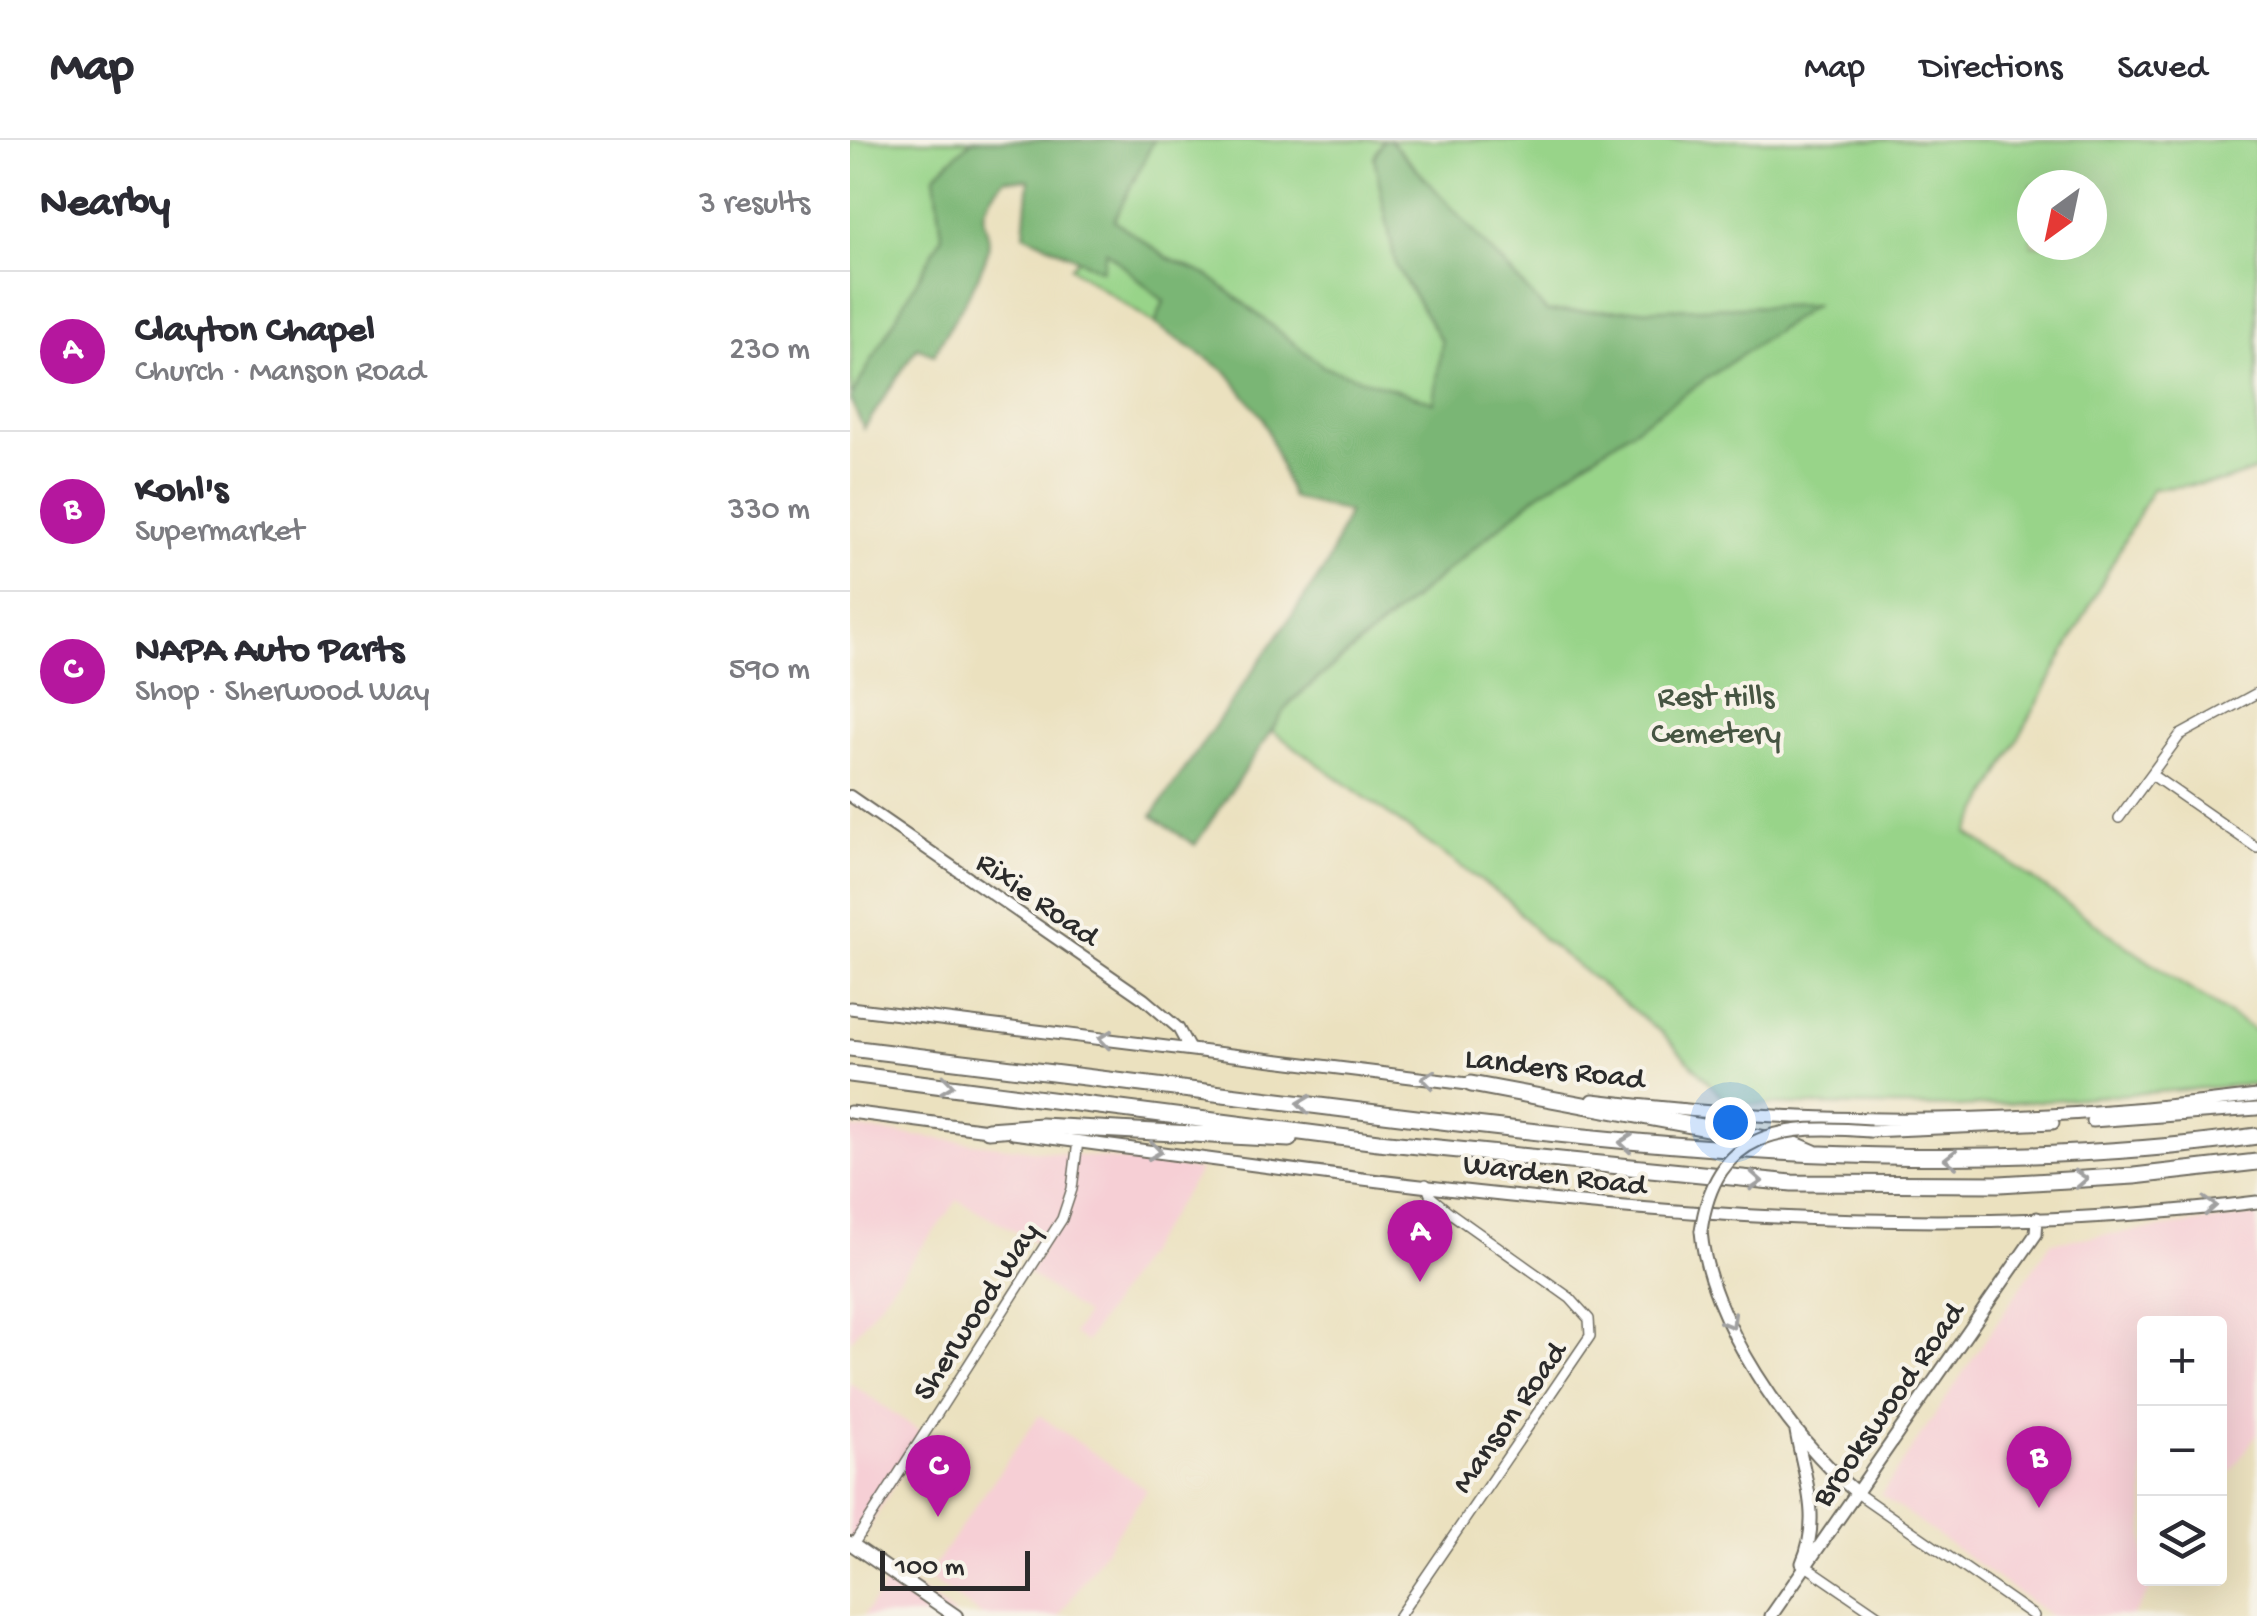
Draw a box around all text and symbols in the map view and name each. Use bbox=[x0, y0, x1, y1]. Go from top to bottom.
text: Map bbox=[50, 41, 134, 98]
text: Map bbox=[1804, 49, 1865, 90]
text: Directions bbox=[1920, 49, 2062, 90]
text: Saved bbox=[2117, 49, 2207, 90]
north arrow bbox=[2017, 170, 2107, 260]
text: Nearby bbox=[40, 181, 170, 230]
text: 3 results bbox=[699, 186, 810, 224]
text: Clayton Chapel bbox=[135, 310, 375, 354]
text: A bbox=[63, 332, 82, 370]
text: 230 m bbox=[729, 332, 810, 370]
text: Church · Manson Road bbox=[135, 354, 425, 392]
text: Kohl's bbox=[135, 470, 228, 514]
text: B bbox=[64, 492, 81, 530]
text: 330 m bbox=[728, 492, 810, 530]
text: Supermarket bbox=[135, 514, 304, 552]
text: NAPA Auto Parts bbox=[135, 630, 404, 674]
text: C bbox=[64, 652, 81, 690]
text: 590 m bbox=[729, 652, 810, 690]
text: Shop · Sherwood Way bbox=[135, 674, 430, 712]
park label: Rest Hills Cemetery bbox=[1651, 680, 1781, 755]
street label: Rixie Road bbox=[967, 845, 1107, 959]
one-way arrow bbox=[1097, 1029, 1114, 1050]
street label: Landers Road bbox=[1462, 1041, 1649, 1101]
one-way arrow bbox=[1419, 1069, 1435, 1090]
one-way arrow bbox=[939, 1074, 955, 1095]
one-way arrow bbox=[1295, 1094, 1311, 1115]
your location bbox=[1705, 1097, 1756, 1148]
one-way arrow bbox=[1618, 1133, 1634, 1154]
one-way arrow bbox=[1147, 1140, 1163, 1161]
street label: Warden Road bbox=[1461, 1147, 1650, 1207]
one-way arrow bbox=[1942, 1148, 1958, 1170]
one-way arrow bbox=[1748, 1169, 1764, 1191]
one-way arrow bbox=[2073, 1169, 2089, 1190]
one-way arrow bbox=[2203, 1195, 2219, 1217]
pin: A bbox=[1388, 1200, 1452, 1282]
street label: Sherwood Way bbox=[906, 1216, 1050, 1409]
street label: Brookswood Road bbox=[1805, 1294, 1976, 1516]
one-way arrow bbox=[1718, 1312, 1737, 1330]
map controls bbox=[2137, 1316, 2227, 1586]
button: + bbox=[2137, 1316, 2227, 1406]
street label: Manson Road bbox=[1445, 1334, 1578, 1502]
button: − bbox=[2137, 1406, 2227, 1496]
pin: B bbox=[2006, 1426, 2072, 1508]
pin: C bbox=[906, 1434, 970, 1517]
button: layers bbox=[2137, 1496, 2227, 1586]
scale bar bbox=[880, 1546, 1030, 1590]
text: 100 m bbox=[895, 1552, 965, 1585]

